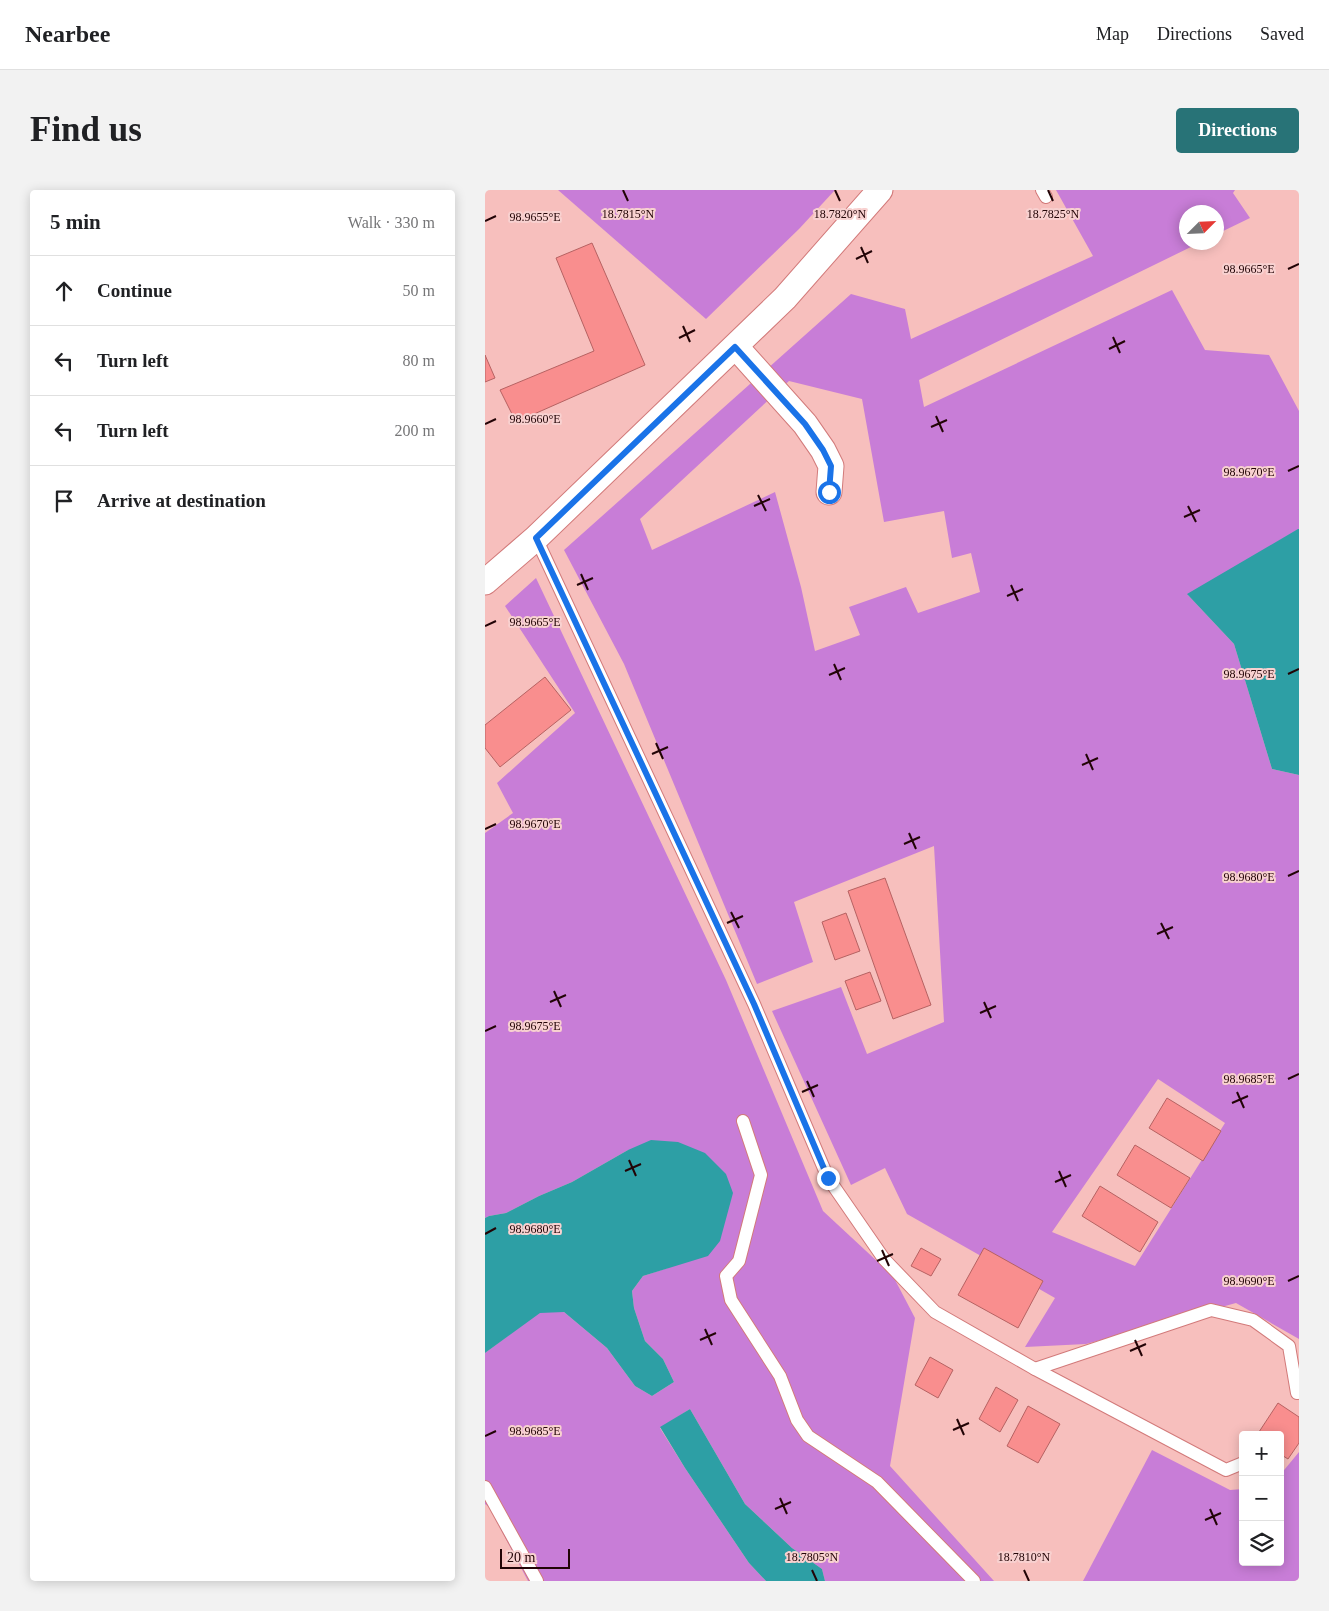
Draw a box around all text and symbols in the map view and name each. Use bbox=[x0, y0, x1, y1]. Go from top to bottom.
text: Nearbee bbox=[25, 21, 110, 47]
text: Map bbox=[1096, 24, 1129, 44]
text: Directions bbox=[1157, 24, 1232, 44]
text: Saved bbox=[1260, 24, 1304, 44]
button: Directions bbox=[1176, 108, 1299, 153]
text: Find us bbox=[30, 110, 142, 149]
north arrow bbox=[1179, 205, 1224, 250]
text: 18.7815°N bbox=[602, 207, 655, 221]
text: 18.7820°N bbox=[814, 207, 867, 221]
text: 18.7825°N bbox=[1027, 207, 1080, 221]
text: 5 min bbox=[50, 210, 101, 234]
text: 98.9655°E bbox=[509, 210, 561, 224]
text: Walk · 330 m bbox=[348, 214, 435, 231]
text: 98.9665°E bbox=[1223, 262, 1275, 276]
icon: ahead bbox=[50, 277, 78, 305]
text: Continue bbox=[97, 280, 172, 301]
text: 50 m bbox=[403, 282, 435, 299]
icon: left bbox=[50, 347, 78, 375]
text: Turn left bbox=[97, 350, 169, 371]
text: 80 m bbox=[403, 352, 435, 369]
text: 98.9660°E bbox=[509, 412, 561, 426]
icon: left bbox=[50, 417, 78, 445]
text: Turn left bbox=[97, 420, 169, 441]
text: 200 m bbox=[395, 422, 435, 439]
text: 98.9670°E bbox=[1223, 465, 1275, 479]
route start bbox=[818, 481, 841, 504]
icon: arrive bbox=[50, 487, 78, 515]
text: Arrive at destination bbox=[97, 490, 266, 511]
text: 98.9665°E bbox=[509, 615, 561, 629]
text: 98.9675°E bbox=[1223, 667, 1275, 681]
text: 98.9670°E bbox=[509, 817, 561, 831]
text: 98.9680°E bbox=[1223, 870, 1275, 884]
text: 98.9675°E bbox=[509, 1019, 561, 1033]
text: 98.9685°E bbox=[1223, 1072, 1275, 1086]
route end bbox=[817, 1167, 840, 1190]
text: 98.9680°E bbox=[509, 1222, 561, 1236]
text: 98.9690°E bbox=[1223, 1274, 1275, 1288]
text: 98.9685°E bbox=[509, 1424, 561, 1438]
map controls bbox=[1239, 1431, 1284, 1566]
button: + bbox=[1239, 1431, 1284, 1476]
button: − bbox=[1239, 1476, 1284, 1521]
button: layers bbox=[1239, 1521, 1284, 1566]
scale bar bbox=[500, 1546, 570, 1569]
text: 20 m bbox=[507, 1550, 535, 1565]
text: 18.7805°N bbox=[786, 1550, 839, 1564]
text: 18.7810°N bbox=[998, 1550, 1051, 1564]

